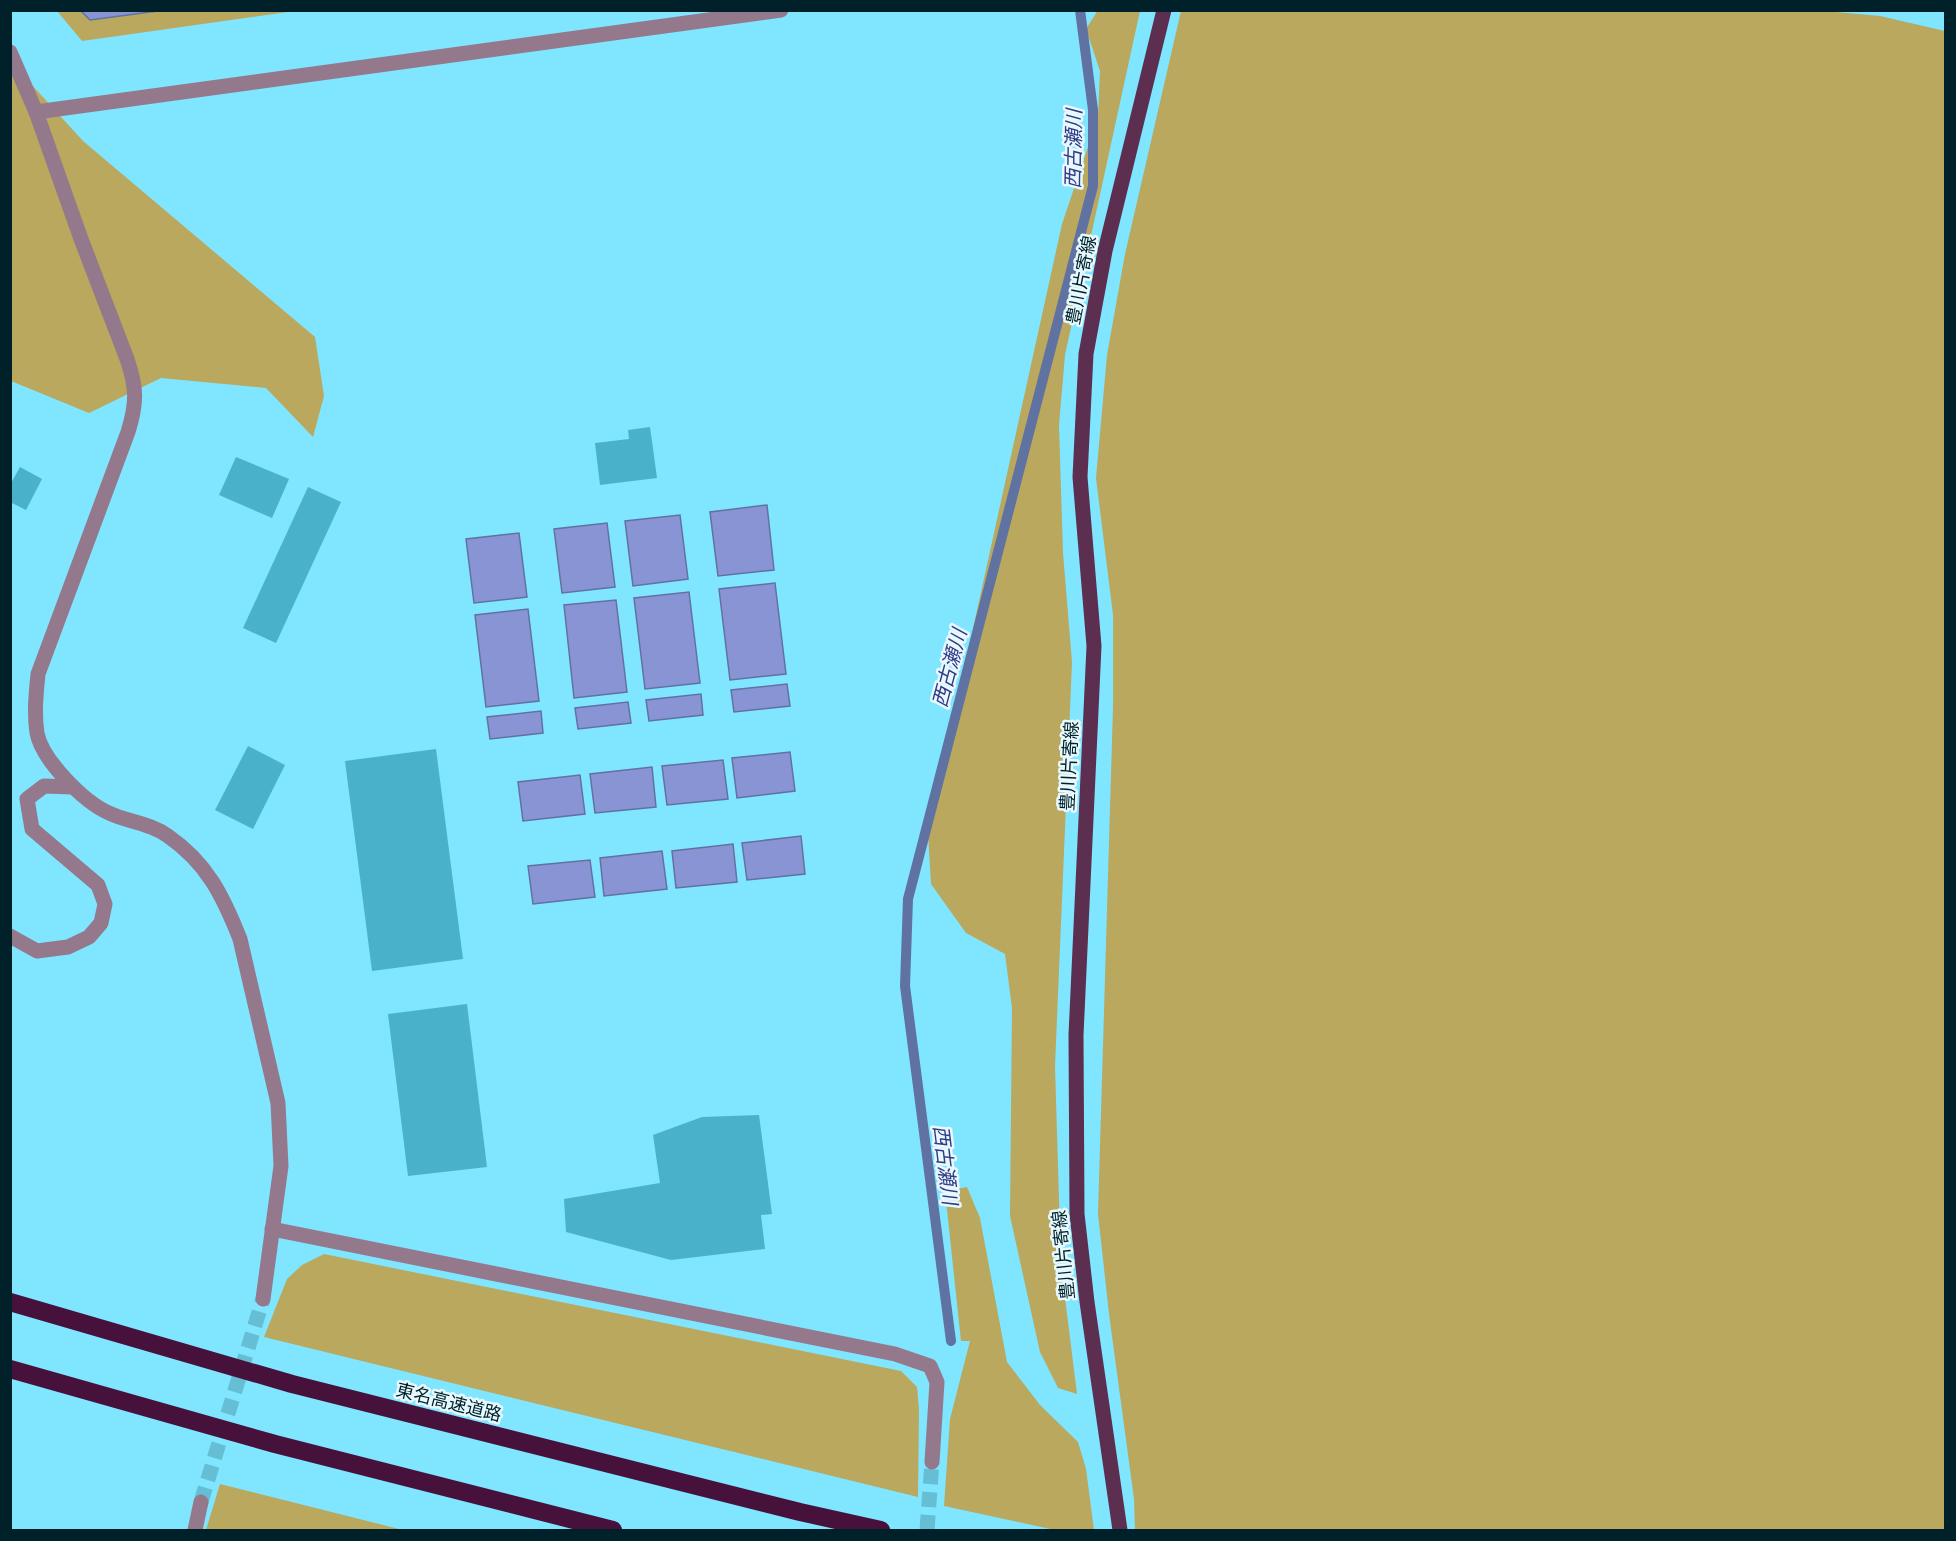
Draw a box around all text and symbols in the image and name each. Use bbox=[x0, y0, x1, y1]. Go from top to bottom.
water label: 西古瀬川 bbox=[1060, 107, 1086, 189]
street label: 豊川片寄線 bbox=[1061, 234, 1101, 326]
water label: 西古瀬川 bbox=[927, 624, 972, 710]
street label: 豊川片寄線 bbox=[1055, 720, 1083, 812]
water label: 西古瀬川 bbox=[929, 1124, 964, 1208]
street label: 豊川片寄線 bbox=[1047, 1209, 1079, 1301]
street label: 東名高速道路 bbox=[394, 1378, 504, 1426]

